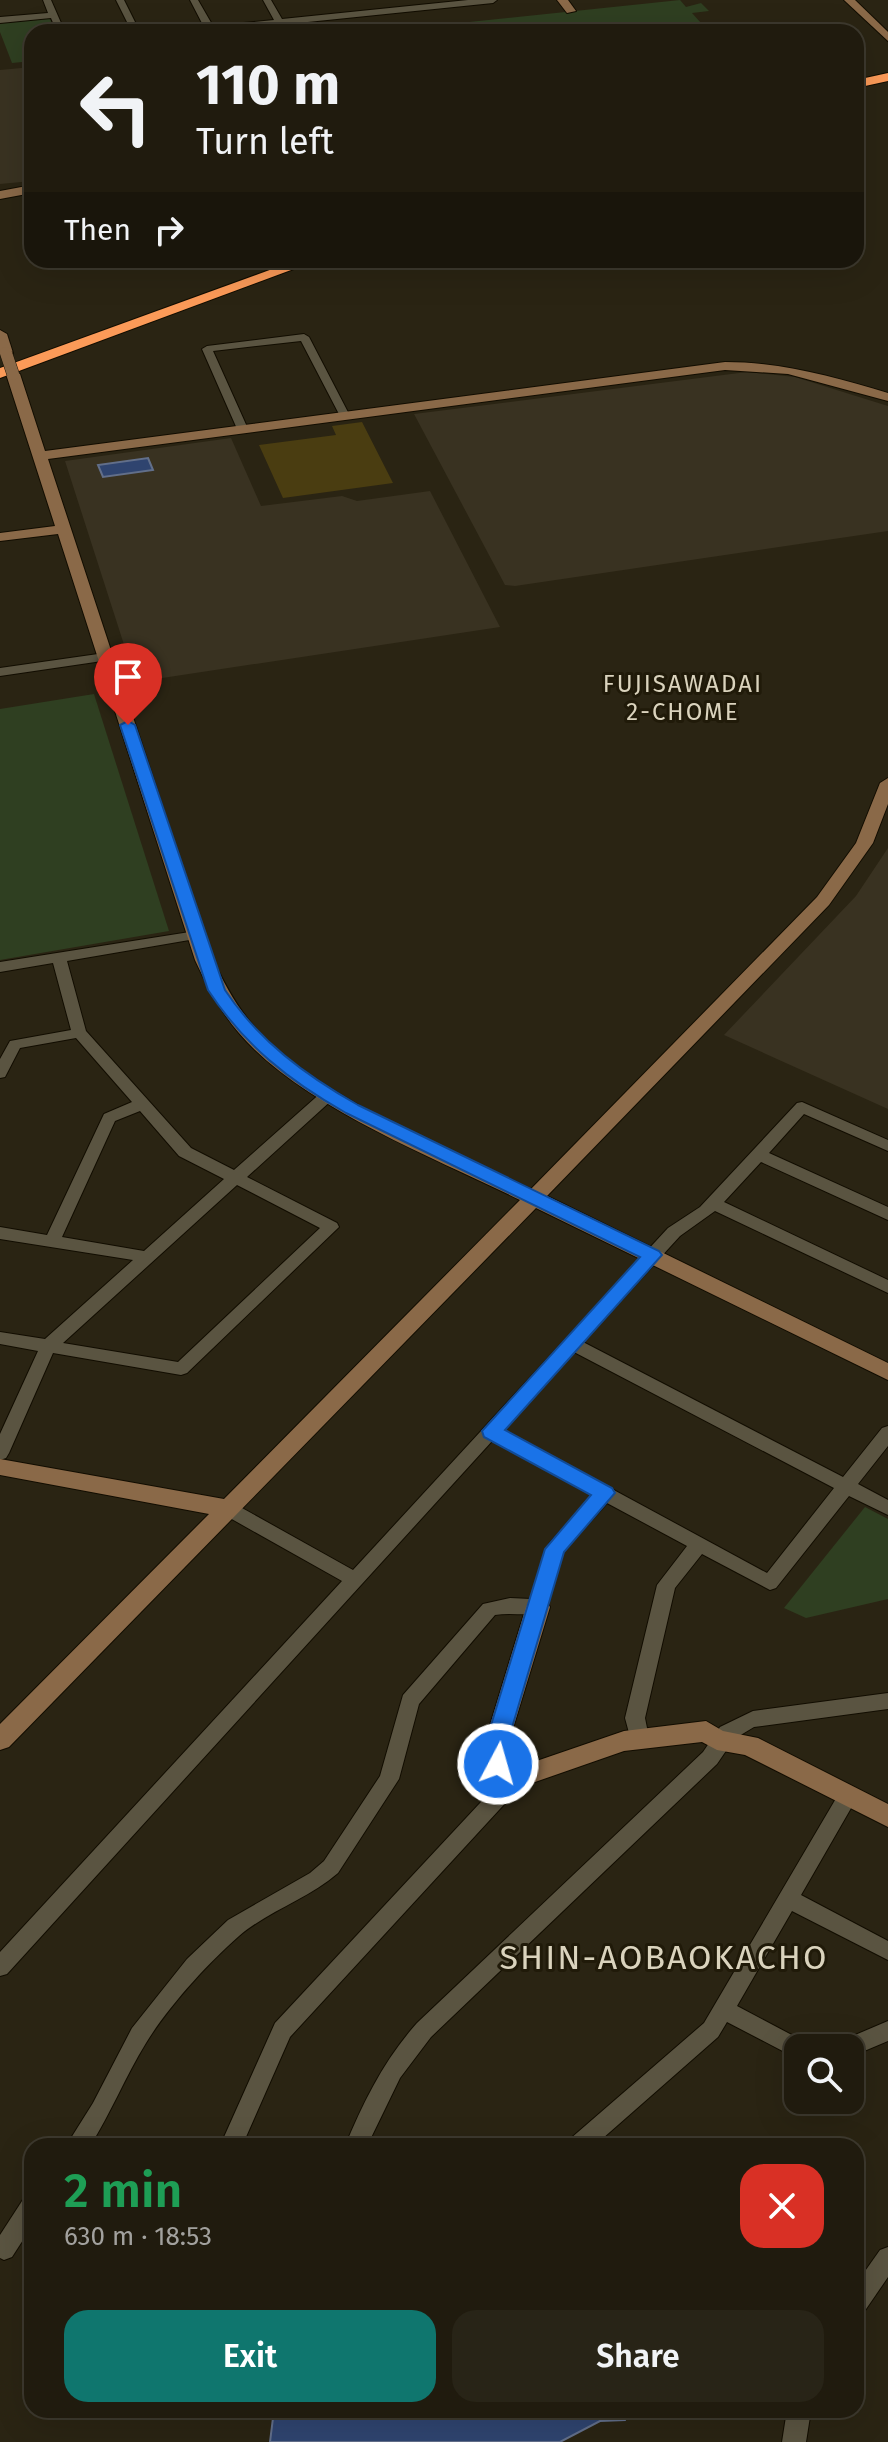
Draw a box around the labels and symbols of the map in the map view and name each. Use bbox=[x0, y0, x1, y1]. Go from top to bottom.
pin bbox=[94, 643, 162, 725]
district label: FUJISAWADAI 2-CHOME bbox=[603, 670, 763, 726]
position arrow bbox=[456, 1722, 540, 1806]
district label: SHIN-AOBAOKACHO bbox=[500, 1937, 828, 1978]

